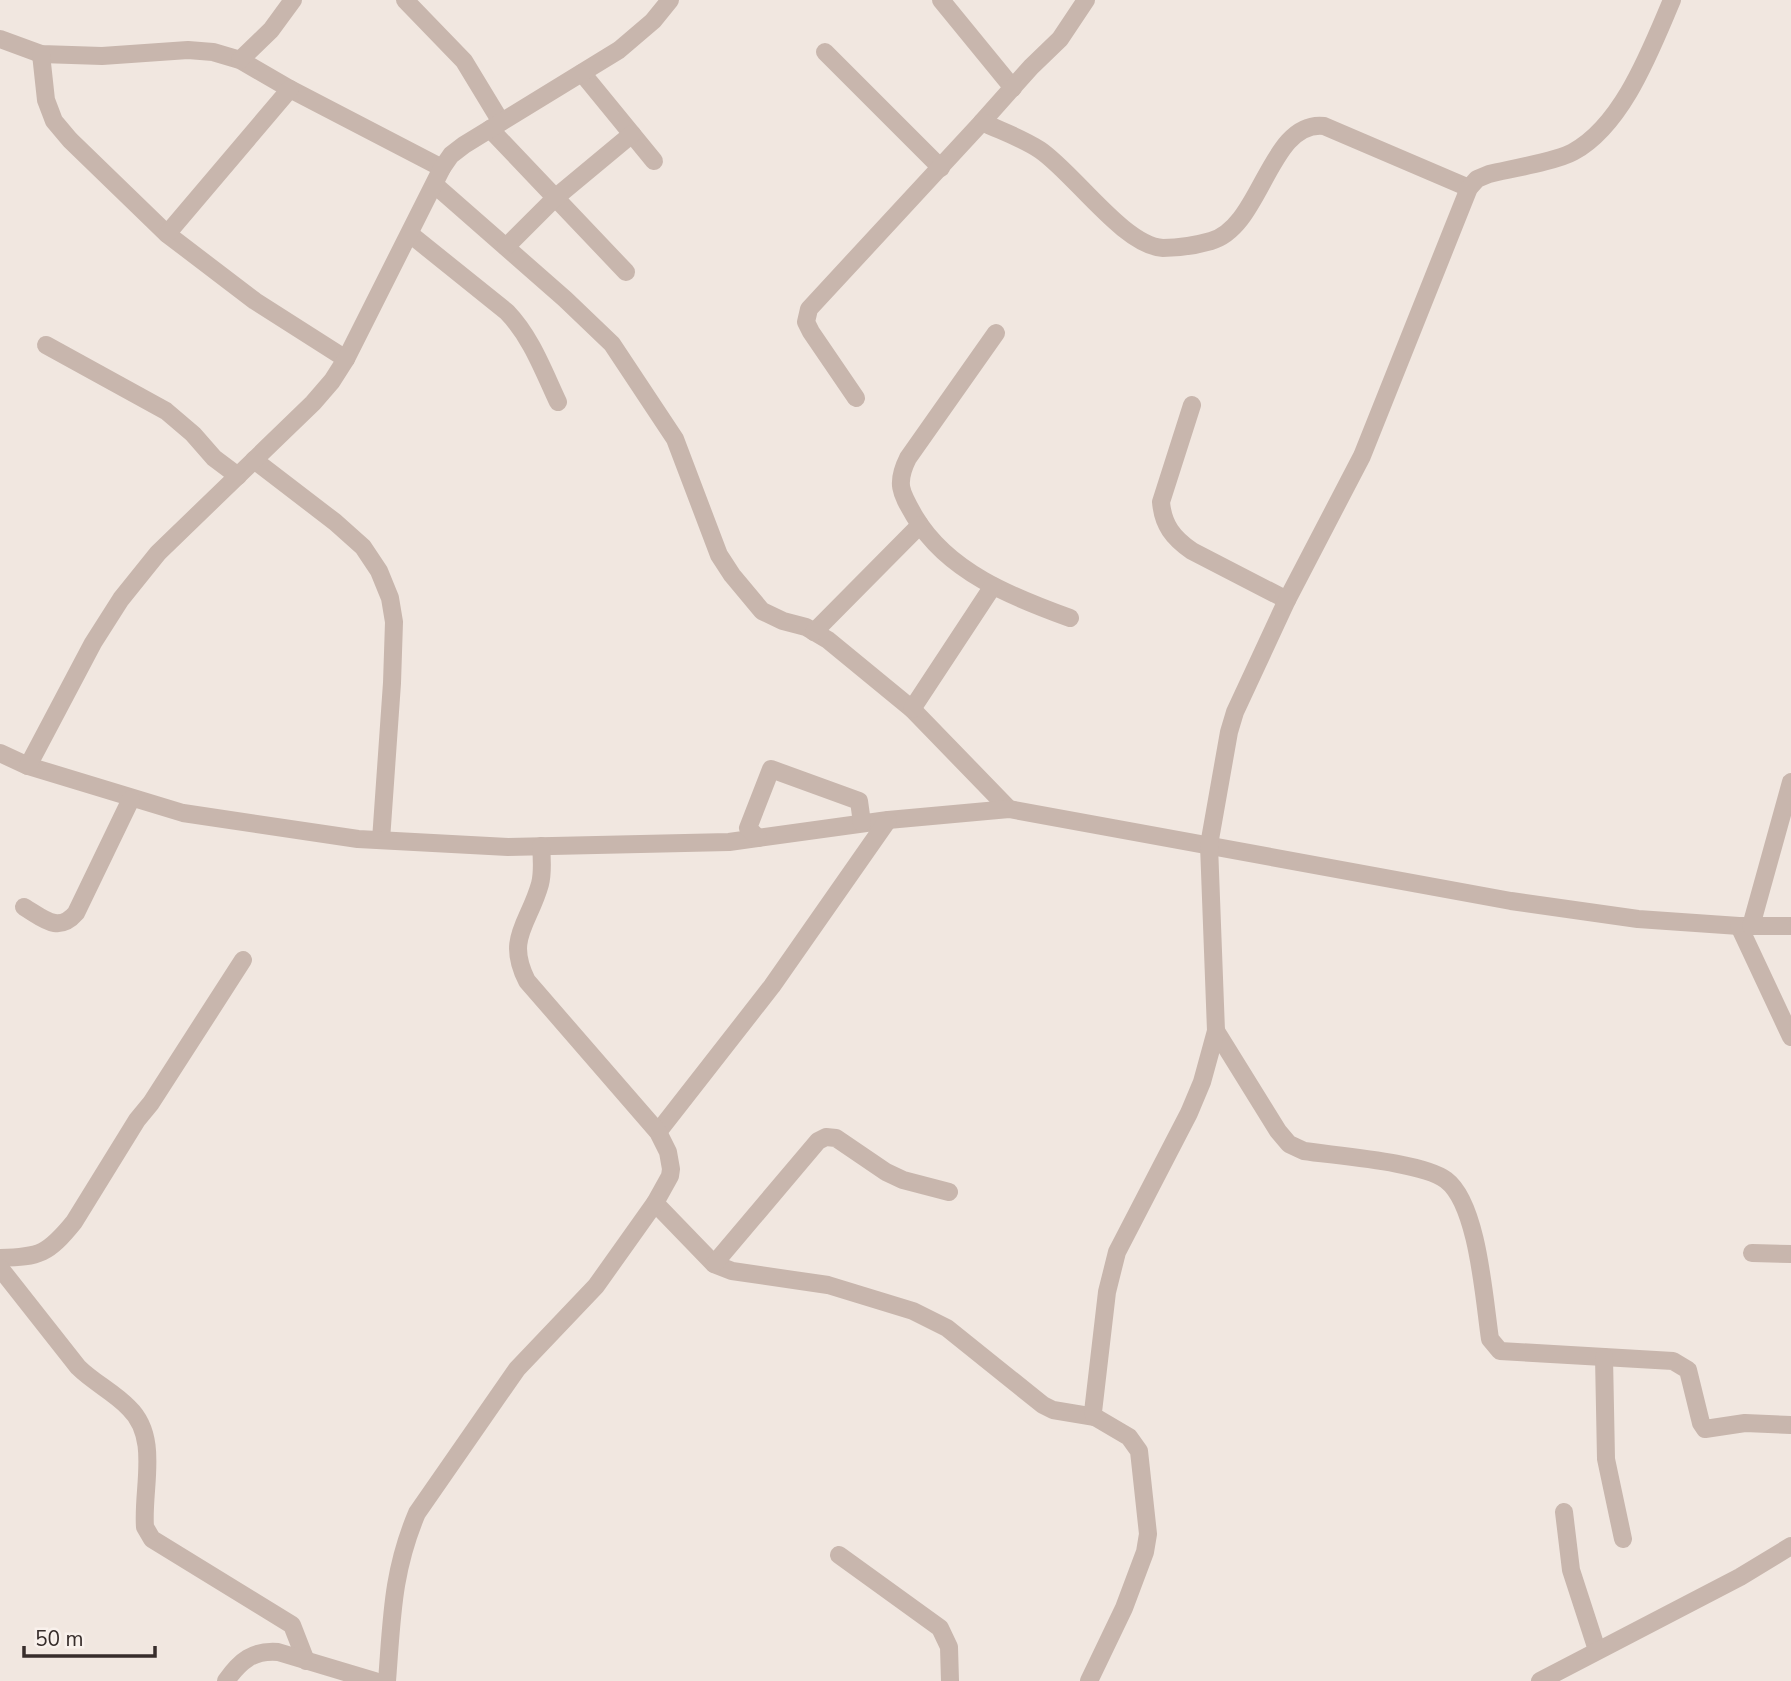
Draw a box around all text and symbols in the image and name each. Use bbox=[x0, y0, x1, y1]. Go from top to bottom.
scale bar bbox=[24, 1614, 156, 1658]
text: 50 m bbox=[35, 1625, 84, 1653]

